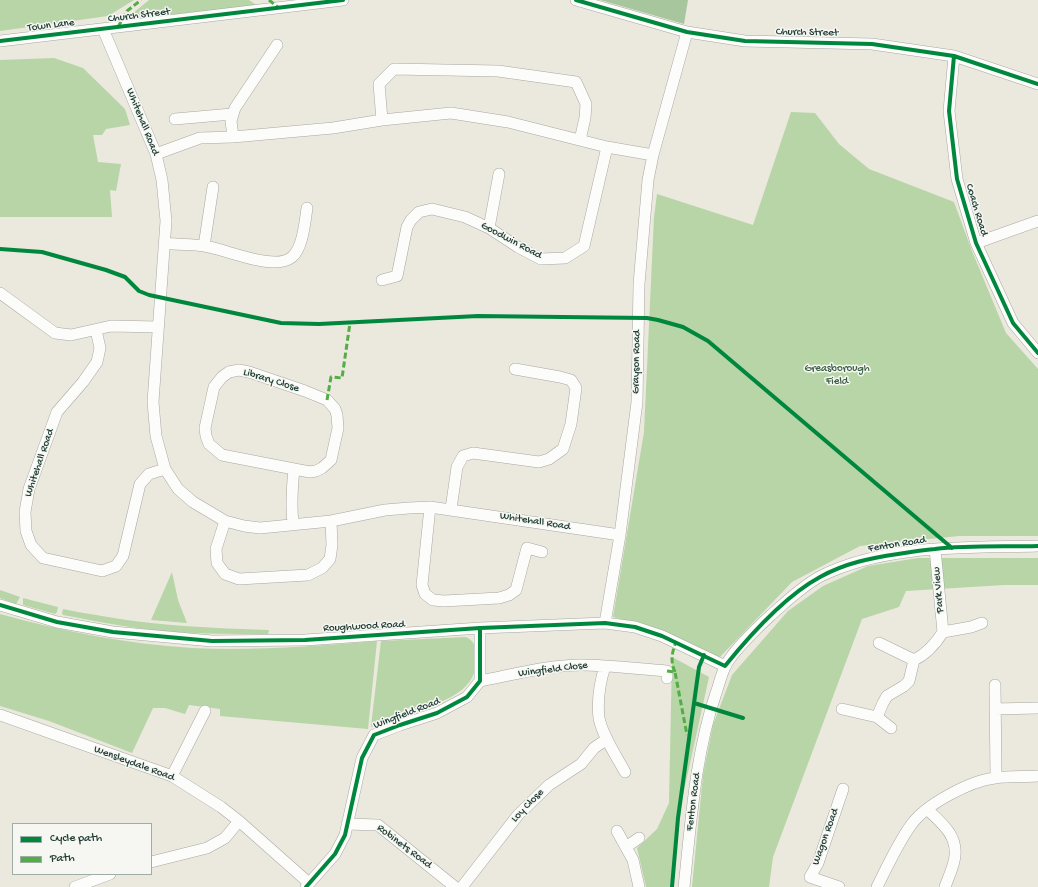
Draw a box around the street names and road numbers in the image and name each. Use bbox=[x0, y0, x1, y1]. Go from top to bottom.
street label: Church Street bbox=[107, 6, 171, 26]
street label: Town Lane bbox=[27, 17, 75, 35]
street label: Church Street bbox=[776, 26, 838, 40]
street label: Whitehall Road bbox=[123, 86, 161, 158]
street label: Coach Road bbox=[962, 182, 990, 238]
street label: Goodwin Road bbox=[478, 219, 544, 263]
street label: Grayson Road bbox=[630, 330, 644, 394]
street label: Library Close bbox=[241, 366, 301, 396]
street label: Whitehall Road bbox=[22, 427, 58, 499]
street label: Whitehall Road bbox=[499, 510, 571, 534]
street label: Fenton Road bbox=[867, 534, 927, 556]
street label: Park View bbox=[930, 566, 948, 614]
street label: Roughwood Road bbox=[323, 618, 405, 636]
street label: Wingfield Close bbox=[517, 659, 589, 681]
street label: Wingfield Road bbox=[372, 695, 442, 733]
street label: Wensleydale Road bbox=[92, 743, 176, 785]
street label: Fenton Road bbox=[684, 772, 704, 832]
street label: Loy Close bbox=[509, 786, 547, 826]
street label: Wagon Road bbox=[810, 807, 842, 867]
street label: Robinets Road bbox=[374, 822, 434, 872]

